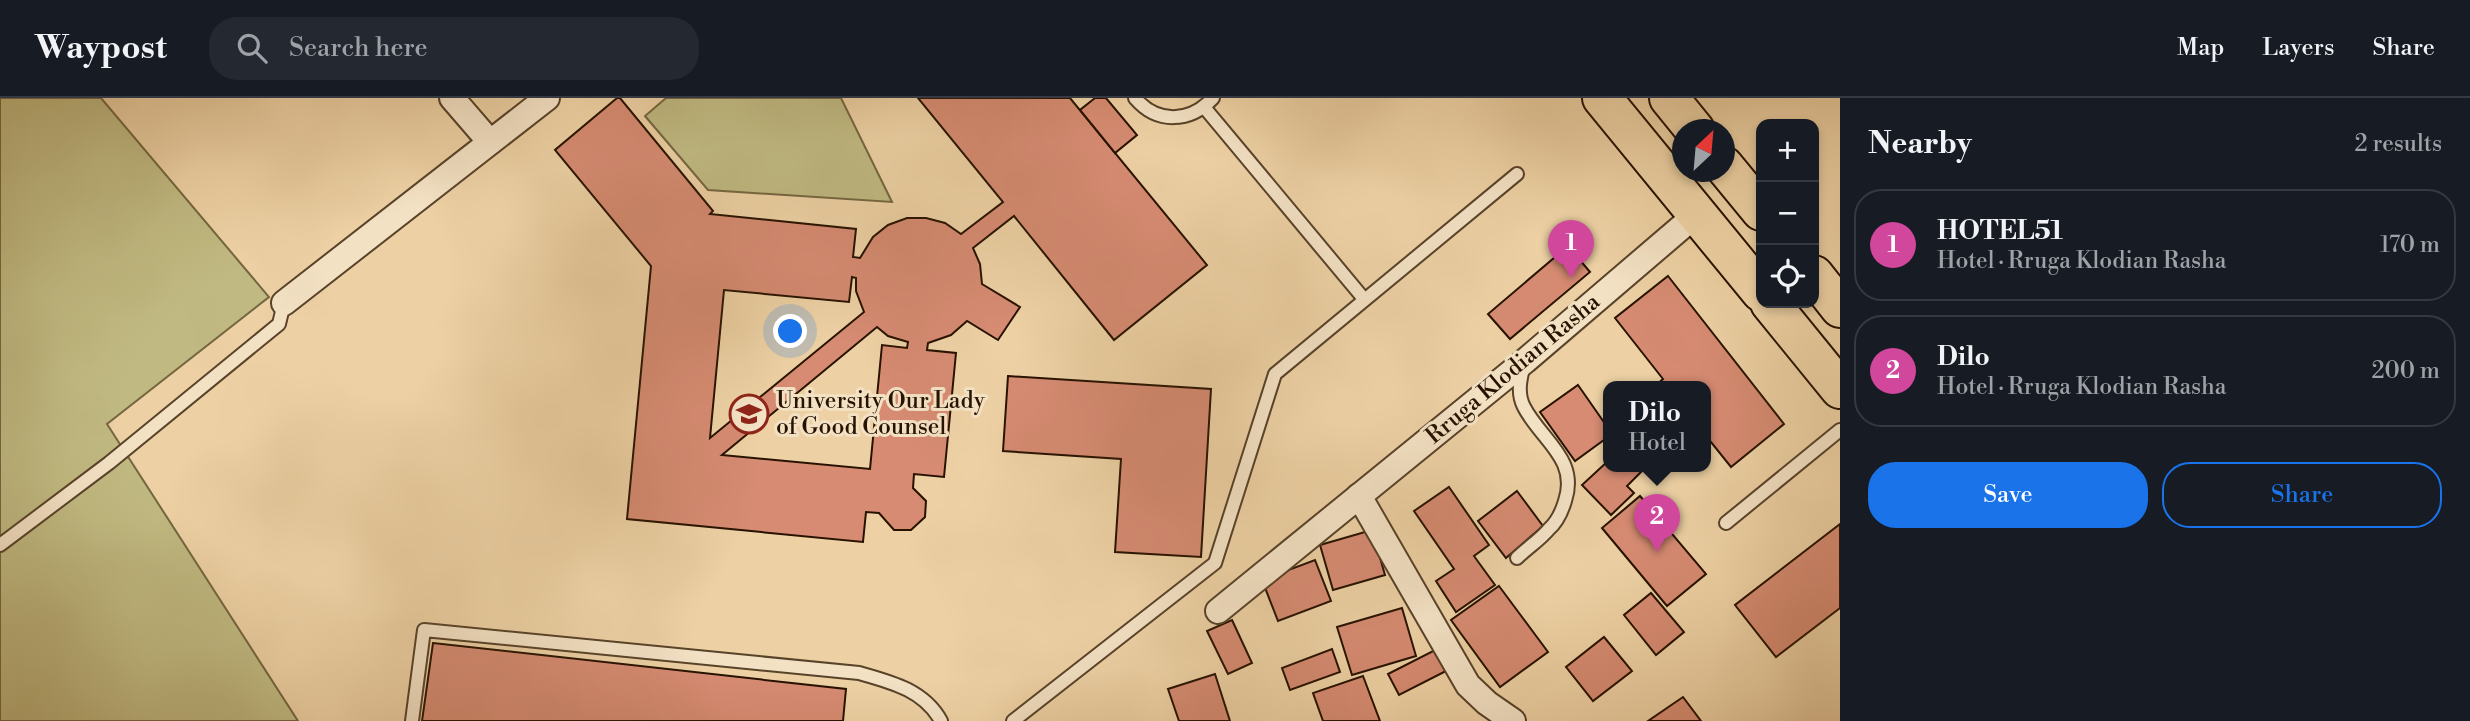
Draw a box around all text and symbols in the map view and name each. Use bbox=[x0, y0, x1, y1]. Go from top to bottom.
search box bbox=[209, 17, 699, 80]
text: Waypost bbox=[35, 28, 167, 69]
icon: search bbox=[233, 29, 271, 67]
text: Search here bbox=[289, 32, 428, 64]
text: Map bbox=[2177, 33, 2224, 63]
text: Layers bbox=[2262, 33, 2334, 63]
text: Share bbox=[2372, 33, 2435, 63]
north arrow bbox=[1672, 119, 1735, 182]
map controls bbox=[1756, 119, 1819, 308]
button: + bbox=[1756, 119, 1819, 182]
text: Nearby bbox=[1868, 125, 1972, 163]
text: 2 results bbox=[2355, 130, 2442, 158]
button: − bbox=[1756, 182, 1819, 245]
text: HOTEL51 bbox=[1937, 215, 2063, 247]
pin: 1 bbox=[1548, 220, 1594, 278]
text: 1 bbox=[1887, 231, 1899, 259]
text: 170 m bbox=[2380, 231, 2440, 259]
button: locate bbox=[1756, 245, 1819, 308]
text: Hotel · Rruga Klodian Rasha bbox=[1937, 247, 2226, 275]
street label: Rruga Klodian Rasha bbox=[1420, 288, 1606, 450]
your location bbox=[773, 314, 807, 348]
text: Dilo bbox=[1937, 341, 1990, 373]
text: 2 bbox=[1886, 357, 1900, 385]
text: 200 m bbox=[2372, 357, 2440, 385]
text: Hotel · Rruga Klodian Rasha bbox=[1937, 373, 2226, 401]
popup bbox=[1603, 381, 1711, 472]
place label: University Our Lady of Good Counsel bbox=[776, 387, 986, 441]
school or university icon: University Our Lady of Good Counsel bbox=[728, 393, 770, 435]
text: Dilo bbox=[1628, 397, 1681, 429]
text: Hotel bbox=[1628, 429, 1686, 457]
button: Save bbox=[1868, 462, 2148, 528]
button: Share bbox=[2162, 462, 2442, 528]
pin: 2 bbox=[1634, 494, 1680, 552]

